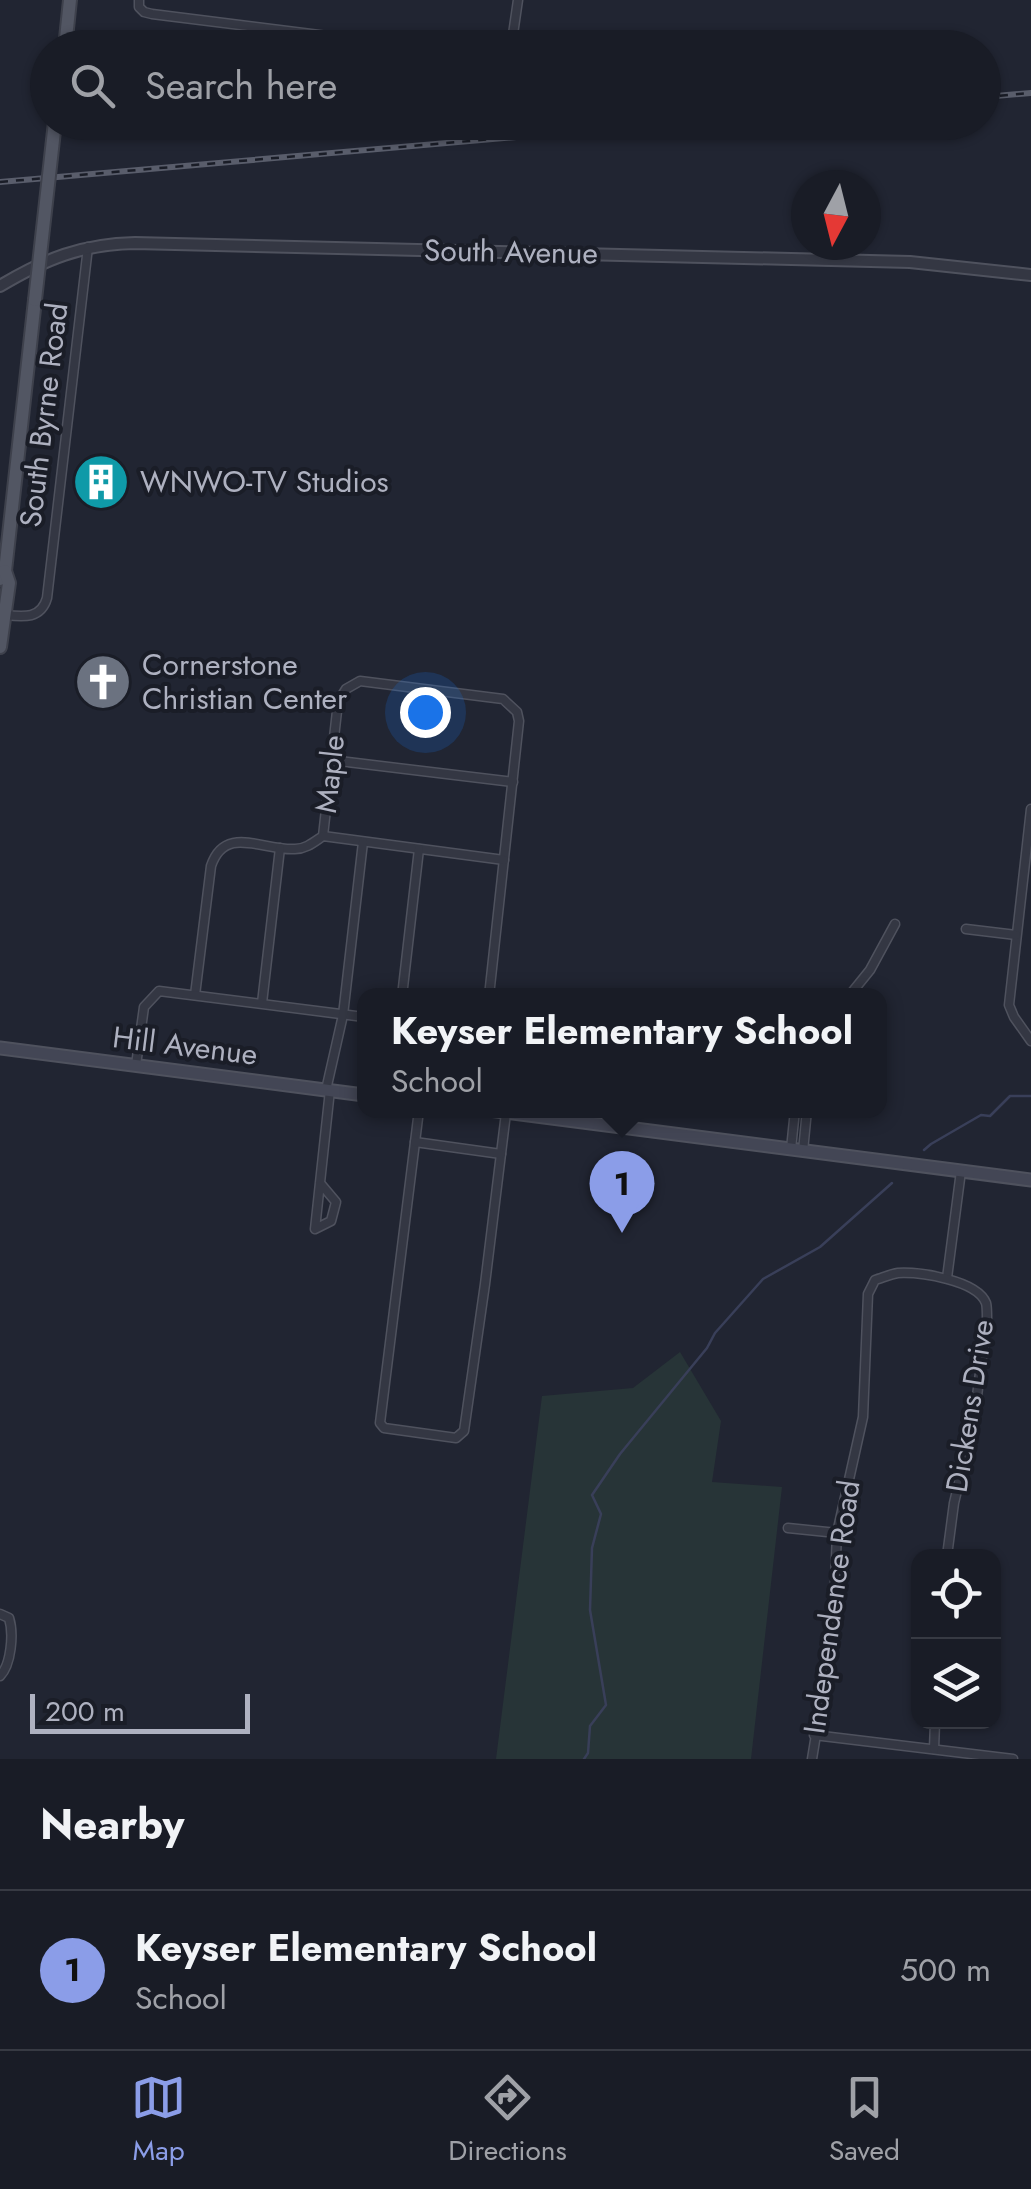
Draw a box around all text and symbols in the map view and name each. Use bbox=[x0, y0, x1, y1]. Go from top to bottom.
search box bbox=[30, 30, 1001, 140]
icon: search bbox=[65, 58, 120, 113]
text: Search here bbox=[145, 58, 337, 113]
north arrow bbox=[791, 170, 881, 260]
street label: South Avenue bbox=[424, 228, 598, 275]
street label: South Byrne Road bbox=[8, 300, 79, 530]
building icon: WNWO-TV Studios bbox=[71, 452, 131, 512]
place label: WNWO-TV Studios bbox=[140, 460, 389, 503]
place label: Cornerstone Christian Center bbox=[142, 643, 348, 720]
church icon: Cornerstone Christian Center bbox=[73, 652, 133, 712]
your location bbox=[400, 687, 451, 738]
street label: Maple bbox=[304, 733, 355, 815]
popup bbox=[357, 988, 887, 1118]
text: Keyser Elementary School bbox=[391, 1003, 853, 1058]
street label: Hill Avenue bbox=[110, 1015, 260, 1076]
text: School bbox=[391, 1058, 483, 1104]
pin: 1 bbox=[590, 1150, 654, 1233]
street label: Dickens Drive bbox=[935, 1316, 1004, 1495]
street label: Independence Road bbox=[792, 1477, 871, 1737]
map controls bbox=[911, 1549, 1001, 1729]
button: locate bbox=[911, 1549, 1001, 1639]
button: layers bbox=[911, 1639, 1001, 1729]
scale bar bbox=[30, 1689, 250, 1734]
text: 200 m bbox=[45, 1691, 125, 1732]
text: Nearby bbox=[40, 1794, 184, 1855]
text: Keyser Elementary School bbox=[135, 1920, 597, 1975]
text: 1 bbox=[64, 1947, 81, 1993]
text: 500 m bbox=[900, 1947, 991, 1993]
text: School bbox=[135, 1975, 227, 2021]
tab: Map bbox=[131, 2070, 186, 2171]
tab: Directions bbox=[448, 2070, 567, 2171]
tab: Saved bbox=[829, 2070, 900, 2171]

